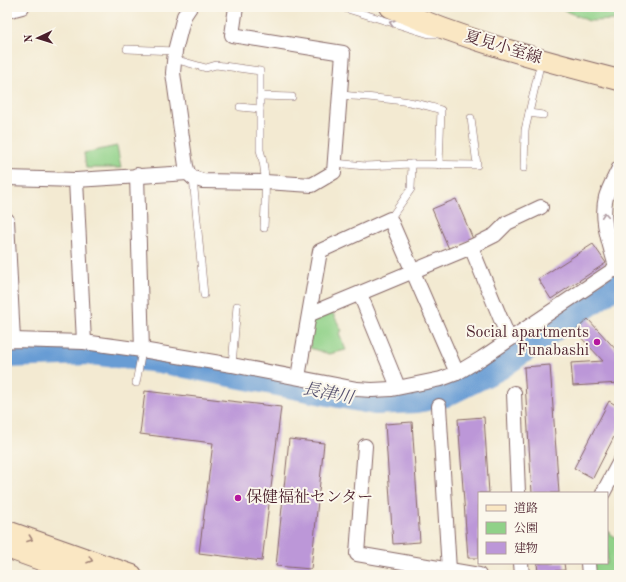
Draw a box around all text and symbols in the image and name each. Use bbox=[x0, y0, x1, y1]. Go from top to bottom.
north arrow bbox=[18, 18, 58, 58]
one-way arrow bbox=[388, 19, 395, 28]
street label: 夏見小室線 bbox=[462, 27, 544, 67]
text: N bbox=[24, 33, 35, 43]
one-way arrow bbox=[600, 212, 609, 218]
place label: Social apartments Funabashi bbox=[466, 325, 589, 359]
marker: Social apartments Funabashi bbox=[592, 337, 602, 347]
water label: 長津川 bbox=[301, 379, 357, 408]
place label: 保健福祉センター bbox=[246, 488, 373, 506]
legend bbox=[478, 492, 608, 564]
marker: 保健福祉センター bbox=[233, 493, 243, 503]
text: 道路 bbox=[514, 501, 538, 515]
text: 公園 bbox=[514, 522, 538, 535]
one-way arrow bbox=[27, 534, 34, 543]
text: 建物 bbox=[514, 541, 538, 555]
one-way arrow bbox=[86, 556, 93, 564]

